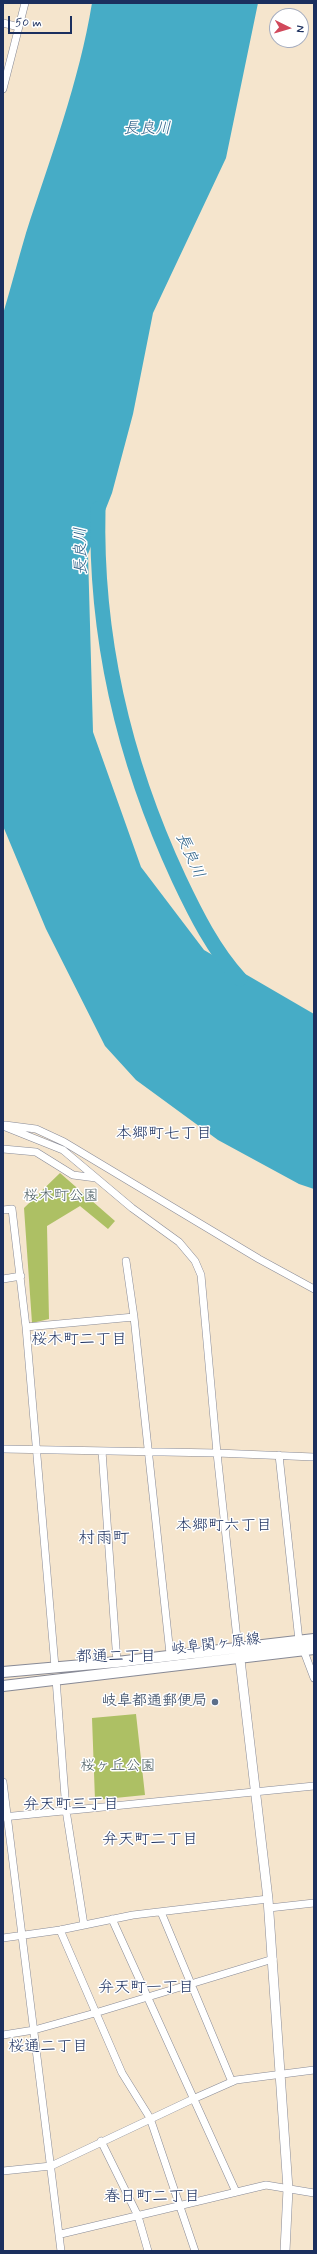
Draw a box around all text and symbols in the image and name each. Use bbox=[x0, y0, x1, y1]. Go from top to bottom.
scale bar bbox=[10, 8, 74, 34]
north arrow bbox=[269, 8, 309, 48]
text: 50 m bbox=[15, 15, 42, 31]
text: N bbox=[293, 25, 307, 33]
water label: 長良川 bbox=[123, 120, 171, 140]
water label: 長良川 bbox=[72, 527, 92, 575]
water label: 長良川 bbox=[170, 830, 208, 882]
district label: 本郷町七丁目 bbox=[116, 1125, 212, 1145]
park label: 桜木町公園 bbox=[24, 1188, 98, 1206]
district label: 桜木町二丁目 bbox=[31, 1331, 127, 1351]
district label: 本郷町六丁目 bbox=[176, 1517, 272, 1537]
district label: 村雨町 bbox=[79, 1529, 129, 1549]
street label: 岐阜関ヶ原線 bbox=[170, 1631, 262, 1659]
district label: 都通二丁目 bbox=[76, 1648, 156, 1668]
place label: 岐阜都通郵便局 bbox=[102, 1693, 207, 1711]
marker: 岐阜都通郵便局 bbox=[210, 1697, 220, 1707]
park label: 桜ヶ丘公園 bbox=[81, 1758, 155, 1776]
district label: 弁天町三丁目 bbox=[23, 1796, 119, 1816]
district label: 弁天町二丁目 bbox=[102, 1831, 198, 1851]
district label: 弁天町一丁目 bbox=[98, 1979, 194, 1999]
district label: 桜通二丁目 bbox=[8, 2038, 88, 2058]
district label: 春日町二丁目 bbox=[104, 2188, 200, 2208]

